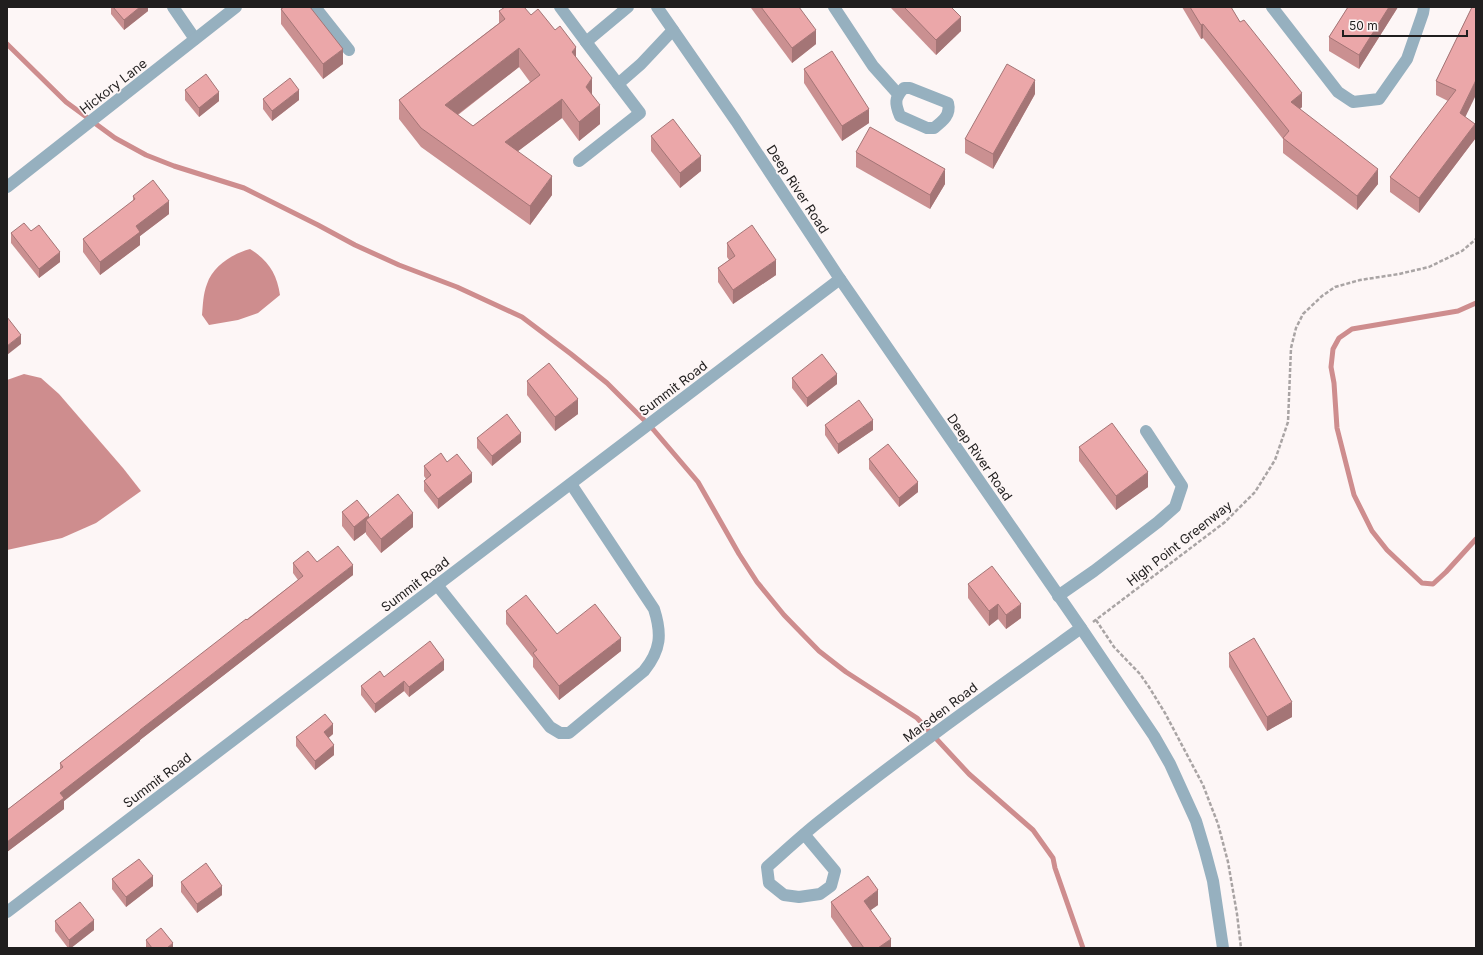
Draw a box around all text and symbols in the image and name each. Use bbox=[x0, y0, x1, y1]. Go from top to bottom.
scale bar bbox=[1343, 12, 1467, 38]
text: 50 m bbox=[1349, 18, 1378, 33]
street label: Hickory Lane bbox=[76, 55, 150, 117]
street label: Deep River Road bbox=[763, 142, 833, 236]
street label: Summit Road bbox=[636, 357, 710, 419]
street label: Deep River Road bbox=[944, 411, 1016, 503]
street label: High Point Greenway bbox=[1123, 497, 1235, 589]
street label: Summit Road bbox=[378, 553, 452, 615]
street label: Marsden Road bbox=[900, 679, 980, 745]
street label: Summit Road bbox=[120, 749, 194, 811]

